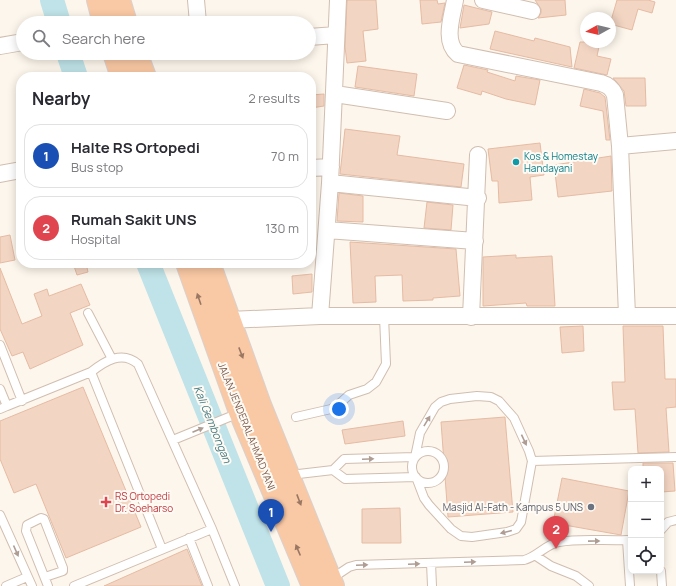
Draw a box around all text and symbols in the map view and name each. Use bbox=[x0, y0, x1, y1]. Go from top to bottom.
north arrow bbox=[580, 12, 616, 48]
search box bbox=[16, 16, 316, 60]
icon: search bbox=[30, 27, 52, 49]
text: Search here bbox=[62, 28, 145, 49]
text: Nearby bbox=[32, 87, 90, 110]
text: 2 results bbox=[248, 89, 300, 107]
text: Halte RS Ortopedi bbox=[71, 137, 200, 158]
text: 1 bbox=[43, 147, 49, 165]
text: 70 m bbox=[271, 147, 299, 165]
place label: Kos & Homestay Handayani bbox=[524, 149, 599, 175]
marker: Kos & Homestay Handayani bbox=[511, 157, 521, 167]
text: Bus stop bbox=[71, 158, 123, 176]
text: Rumah Sakit UNS bbox=[71, 209, 197, 230]
text: 2 bbox=[42, 219, 50, 237]
text: 130 m bbox=[265, 219, 299, 237]
text: Hospital bbox=[71, 230, 121, 248]
one-way arrow bbox=[196, 292, 202, 304]
one-way arrow bbox=[238, 347, 244, 359]
street label: JALAN JENDERAL AHMAD YANI bbox=[215, 360, 279, 492]
water label: Kali Gembongan bbox=[191, 383, 235, 465]
your location bbox=[329, 399, 349, 419]
one-way arrow bbox=[424, 415, 431, 427]
one-way arrow bbox=[193, 426, 205, 432]
one-way arrow bbox=[521, 434, 527, 446]
one-way arrow bbox=[362, 455, 374, 462]
map controls bbox=[628, 466, 664, 574]
button: + bbox=[628, 466, 664, 502]
place label: RS Ortopedi Dr. Soeharso bbox=[115, 489, 173, 515]
one-way arrow bbox=[296, 494, 302, 506]
marker: RS Ortopedi Dr. Soeharso bbox=[100, 496, 112, 508]
pin: 1 bbox=[258, 499, 284, 532]
place label: Masjid Al-Fath - Kampus 5 UNS bbox=[443, 500, 583, 514]
marker: Masjid Al-Fath - Kampus 5 UNS bbox=[586, 502, 596, 512]
button: − bbox=[628, 502, 664, 538]
pin: 2 bbox=[543, 516, 569, 549]
one-way arrow bbox=[500, 529, 512, 535]
one-way arrow bbox=[588, 538, 601, 544]
button: locate bbox=[628, 538, 664, 574]
one-way arrow bbox=[294, 544, 301, 556]
one-way arrow bbox=[13, 545, 19, 556]
one-way arrow bbox=[464, 559, 477, 565]
one-way arrow bbox=[408, 560, 420, 567]
one-way arrow bbox=[356, 562, 369, 568]

